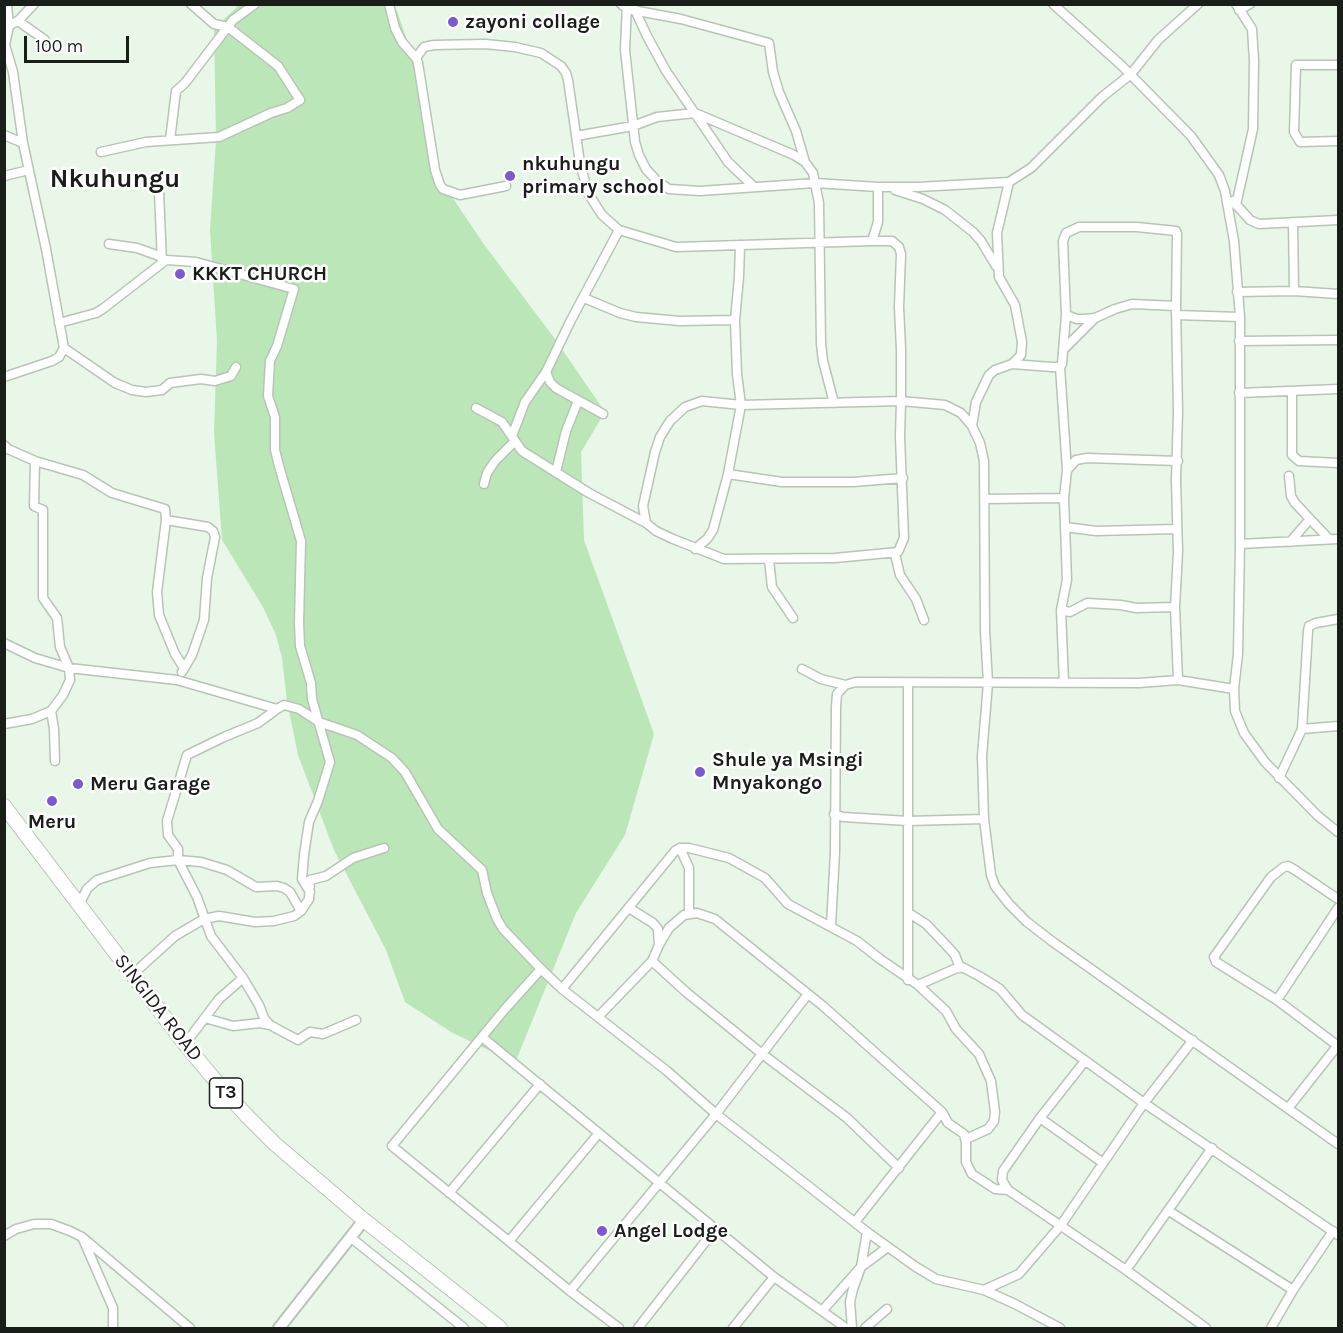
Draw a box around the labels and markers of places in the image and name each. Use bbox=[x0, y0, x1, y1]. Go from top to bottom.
place label: zayoni collage bbox=[465, 10, 600, 34]
marker: zayoni collage bbox=[446, 15, 460, 29]
place label: nkuhungu primary school bbox=[522, 152, 665, 199]
marker: nkuhungu primary school bbox=[503, 169, 517, 183]
place label: KKKT CHURCH bbox=[192, 262, 327, 286]
marker: KKKT CHURCH bbox=[173, 267, 187, 281]
place label: Shule ya Msingi Mnyakongo bbox=[712, 748, 864, 795]
marker: Shule ya Msingi Mnyakongo bbox=[693, 765, 707, 779]
place label: Meru Garage bbox=[90, 772, 211, 796]
marker: Meru Garage bbox=[71, 777, 85, 791]
marker: Meru bbox=[45, 794, 59, 808]
place label: Meru bbox=[28, 810, 76, 834]
place label: Angel Lodge bbox=[614, 1219, 728, 1243]
marker: Angel Lodge bbox=[595, 1224, 609, 1238]

